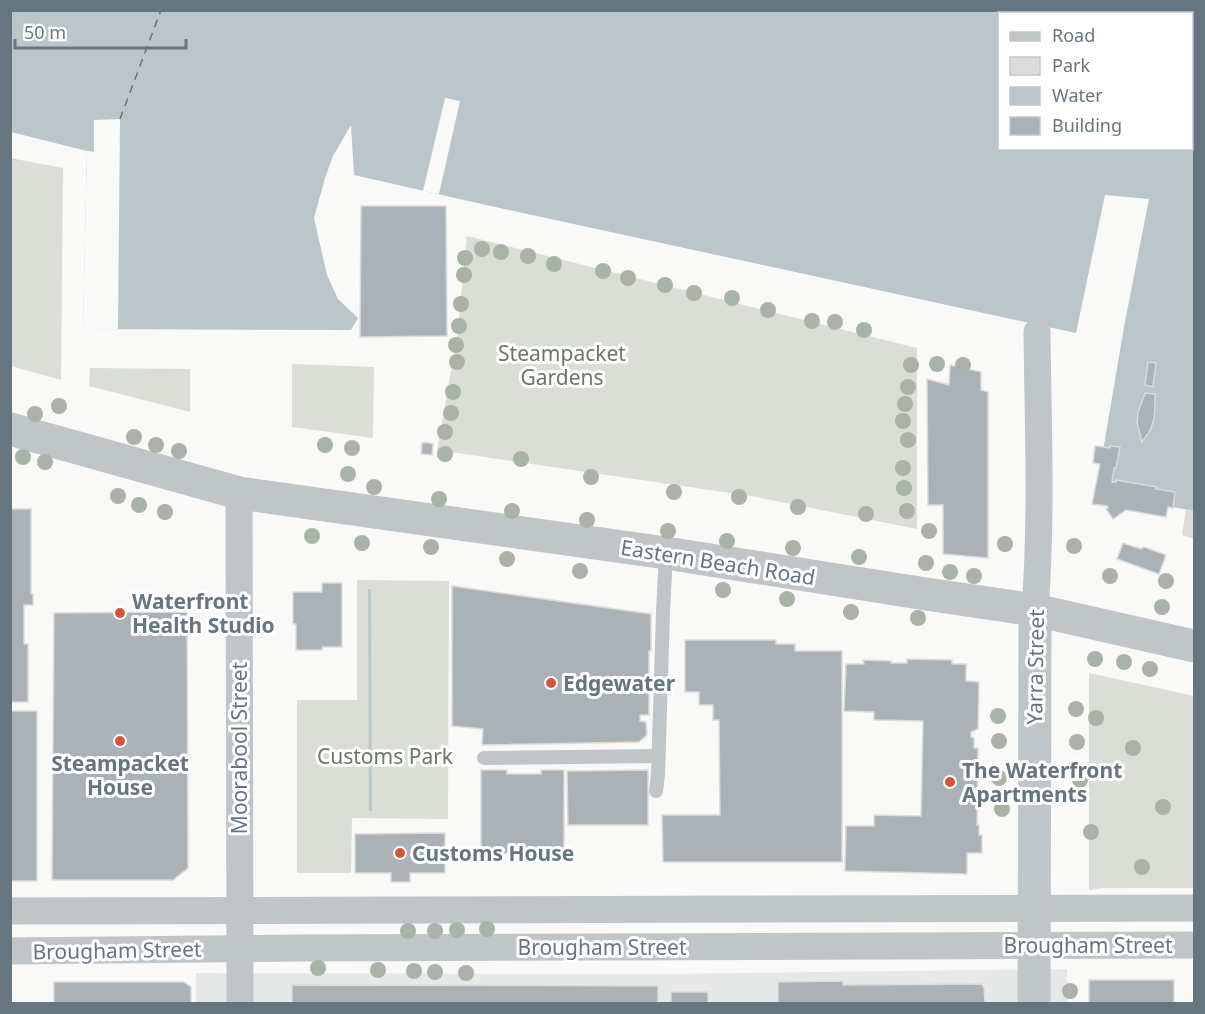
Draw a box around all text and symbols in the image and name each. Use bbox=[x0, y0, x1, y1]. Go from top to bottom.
scale bar bbox=[15, 12, 186, 50]
legend bbox=[998, 12, 1193, 150]
text: 50 m bbox=[24, 20, 66, 44]
text: Road bbox=[1052, 23, 1095, 47]
text: Park bbox=[1052, 53, 1090, 77]
text: Water bbox=[1052, 83, 1103, 107]
text: Building bbox=[1052, 113, 1122, 137]
park label: Steampacket Gardens bbox=[498, 339, 626, 391]
street label: Eastern Beach Road bbox=[619, 533, 817, 591]
place label: Waterfront Health Studio bbox=[132, 587, 275, 639]
marker: Waterfront Health Studio bbox=[113, 606, 127, 620]
street label: Yarra Street bbox=[1020, 609, 1050, 725]
street label: Moorabool Street bbox=[225, 661, 253, 834]
place label: Edgewater bbox=[563, 669, 676, 697]
marker: Edgewater bbox=[544, 676, 558, 690]
marker: Steampacket House bbox=[113, 734, 127, 748]
park label: Customs Park bbox=[317, 742, 454, 770]
place label: Steampacket House bbox=[51, 749, 189, 801]
place label: The Waterfront Apartments bbox=[962, 756, 1122, 808]
marker: The Waterfront Apartments bbox=[943, 775, 957, 789]
place label: Customs House bbox=[412, 839, 574, 867]
marker: Customs House bbox=[393, 846, 407, 860]
street label: Brougham Street bbox=[1004, 931, 1173, 959]
street label: Brougham Street bbox=[518, 933, 687, 961]
street label: Brougham Street bbox=[32, 935, 202, 965]

